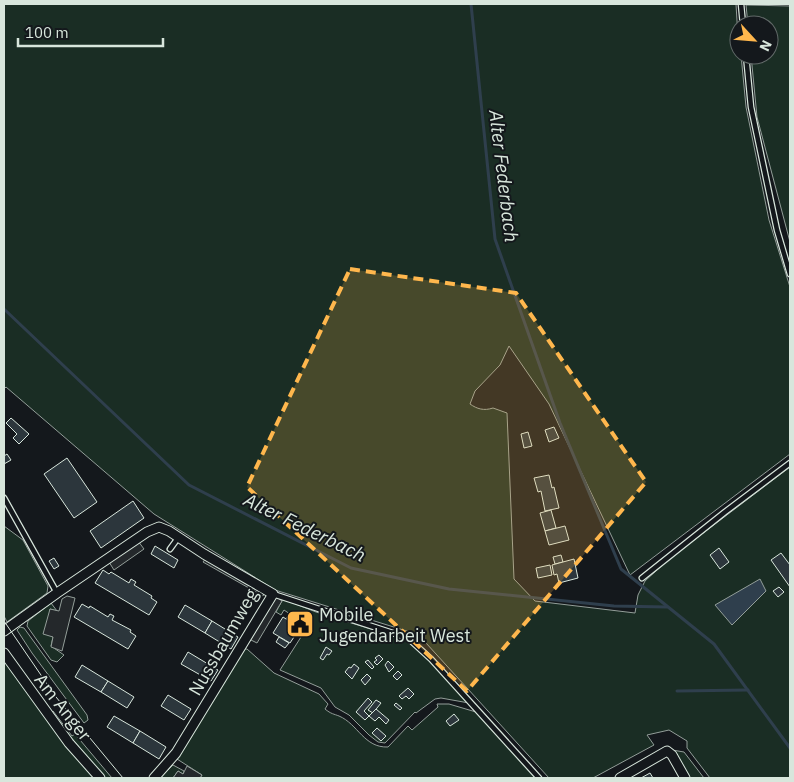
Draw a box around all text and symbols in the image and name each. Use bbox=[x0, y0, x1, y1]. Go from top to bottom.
scale bar bbox=[18, 15, 162, 47]
north arrow bbox=[729, 15, 779, 65]
text: 100 m bbox=[25, 23, 69, 42]
text: N bbox=[755, 37, 776, 54]
water label: Alter Federbach bbox=[484, 108, 524, 243]
water label: Alter Federbach bbox=[239, 487, 370, 567]
street label: Nussbaumweg bbox=[183, 584, 263, 699]
place label: Mobile Jugendarbeit West bbox=[319, 603, 471, 647]
public building icon: Mobile Jugendarbeit West bbox=[285, 609, 315, 639]
street label: Am Anger bbox=[30, 669, 97, 746]

